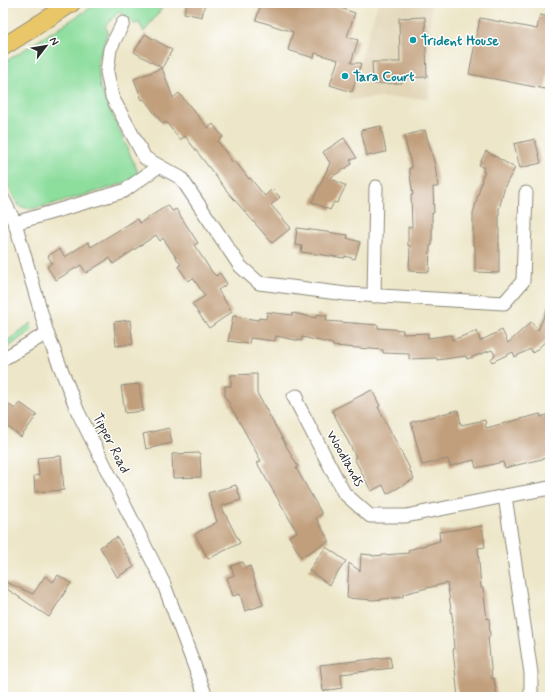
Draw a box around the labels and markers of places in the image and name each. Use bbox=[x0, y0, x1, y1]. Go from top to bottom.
place label: Trident House bbox=[421, 32, 499, 50]
marker: Trident House bbox=[408, 35, 418, 45]
place label: Tara Court bbox=[353, 68, 415, 86]
marker: Tara Court bbox=[340, 71, 350, 81]

